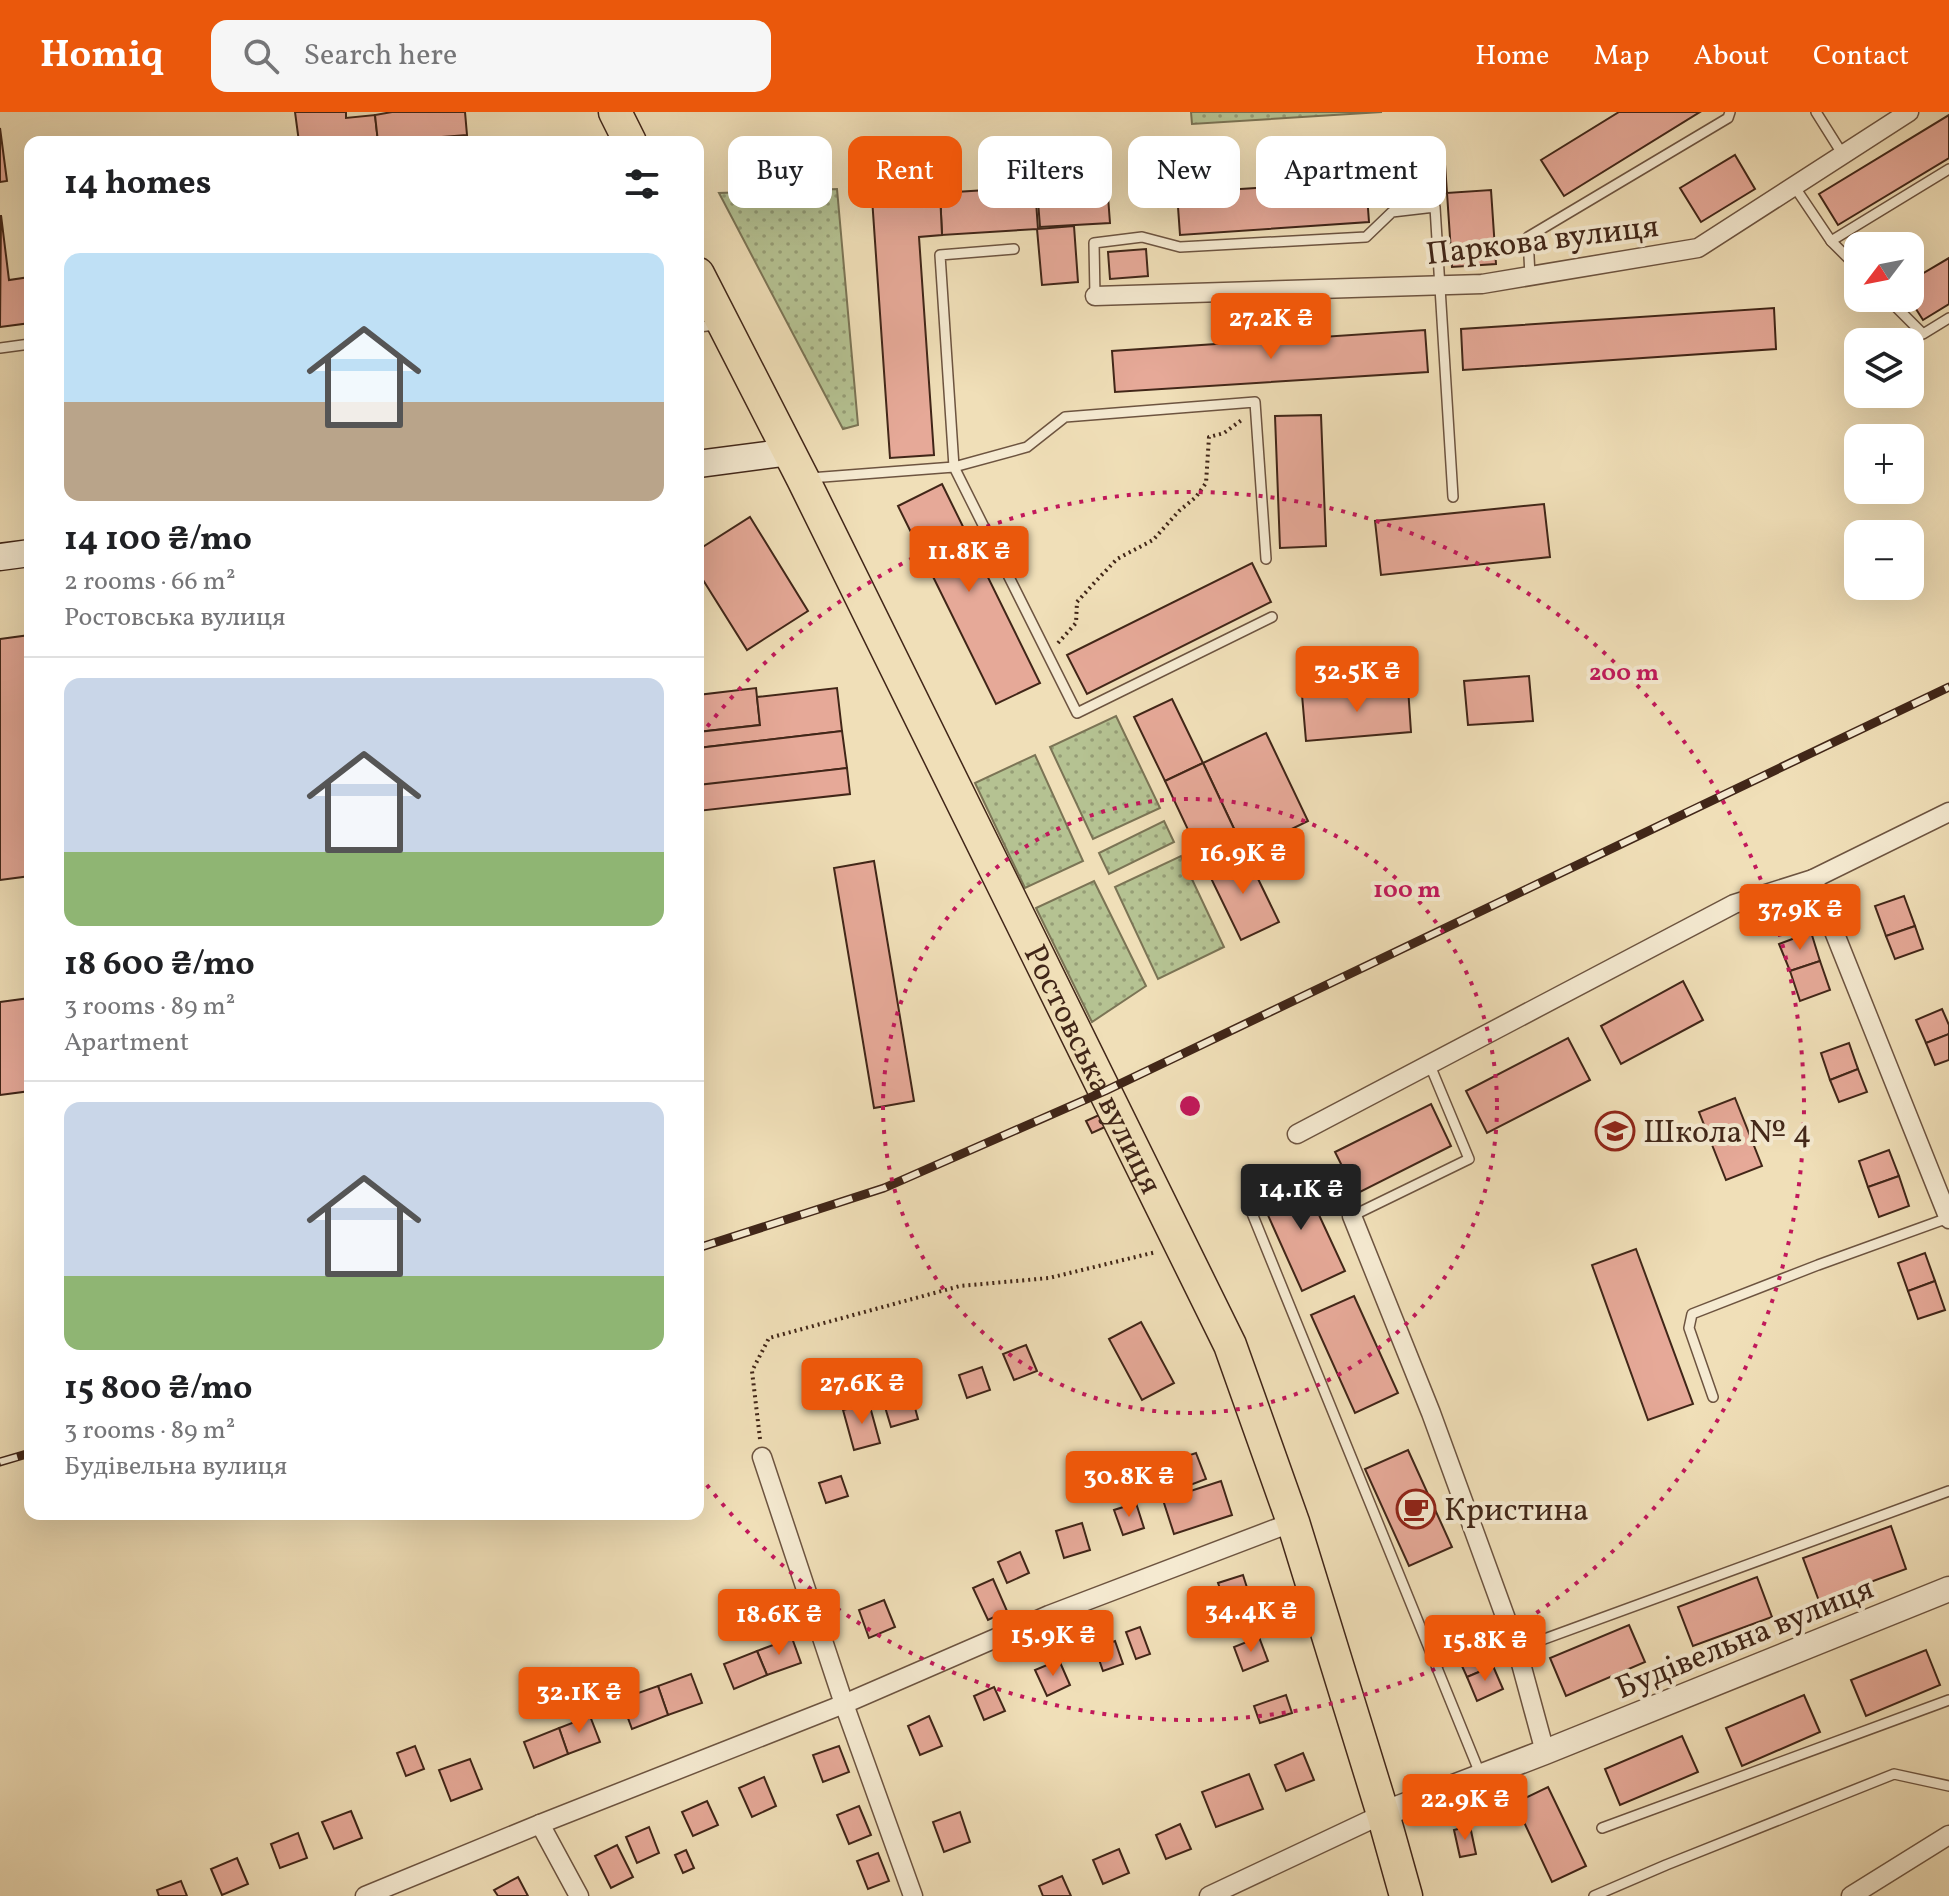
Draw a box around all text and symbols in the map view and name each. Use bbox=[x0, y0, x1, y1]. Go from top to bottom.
search box bbox=[211, 20, 771, 92]
text: Homiq bbox=[40, 30, 163, 83]
icon: search bbox=[239, 34, 283, 78]
text: Search here bbox=[303, 35, 457, 77]
text: Home bbox=[1475, 37, 1549, 76]
text: Map bbox=[1593, 37, 1649, 76]
text: About bbox=[1693, 37, 1769, 76]
text: Contact bbox=[1813, 37, 1909, 76]
chip: Buy bbox=[728, 136, 832, 208]
chip: Rent bbox=[848, 136, 962, 208]
chip: Filters bbox=[978, 136, 1112, 208]
chip: New bbox=[1128, 136, 1240, 208]
chip: Apartment bbox=[1256, 136, 1446, 208]
text: 14 homes bbox=[64, 161, 211, 208]
icon: filters bbox=[620, 162, 664, 206]
street label: Паркова вулиця bbox=[1424, 206, 1661, 278]
north arrow bbox=[1844, 232, 1924, 312]
map controls bbox=[1844, 232, 1924, 600]
pin: 27.2K ₴ bbox=[1197, 293, 1345, 361]
text: 27.2K ₴ bbox=[1229, 301, 1313, 337]
icon: home bbox=[292, 305, 436, 449]
button: layers bbox=[1844, 328, 1924, 408]
button: + bbox=[1844, 424, 1924, 504]
text: 14 100 ₴/mo bbox=[64, 517, 252, 564]
button: − bbox=[1844, 520, 1924, 600]
pin: 11.8K ₴ bbox=[895, 526, 1043, 594]
text: 11.8K ₴ bbox=[928, 534, 1010, 570]
text: 2 rooms · 66 m² bbox=[64, 564, 236, 600]
text: Ростовська вулиця bbox=[64, 600, 286, 636]
pin: 32.5K ₴ bbox=[1283, 646, 1431, 714]
text: 32.5K ₴ bbox=[1314, 654, 1400, 690]
text: 200 m bbox=[1589, 657, 1659, 691]
icon: home bbox=[292, 730, 436, 874]
pin: 16.9K ₴ bbox=[1169, 828, 1317, 896]
text: 16.9K ₴ bbox=[1200, 836, 1286, 872]
text: 100 m bbox=[1373, 874, 1441, 908]
pin: 37.9K ₴ bbox=[1726, 884, 1874, 952]
text: 37.9K ₴ bbox=[1757, 892, 1843, 928]
street label: Ростовська вулиця bbox=[1011, 938, 1171, 1202]
text: 18 600 ₴/mo bbox=[64, 942, 255, 989]
text: 3 rooms · 89 m² bbox=[64, 989, 235, 1025]
text: Apartment bbox=[64, 1025, 189, 1061]
centre of rings bbox=[1176, 1092, 1204, 1120]
school or university icon: Школа № 4 bbox=[1594, 1110, 1636, 1152]
place label: Школа № 4 bbox=[1643, 1112, 1812, 1156]
icon: home bbox=[292, 1154, 436, 1298]
pin: 14.1K ₴ bbox=[1227, 1164, 1375, 1232]
text: 14.1K ₴ bbox=[1259, 1172, 1343, 1208]
pin: 27.6K ₴ bbox=[788, 1358, 936, 1426]
text: 15 800 ₴/mo bbox=[64, 1366, 252, 1413]
text: 27.6K ₴ bbox=[819, 1366, 905, 1402]
text: 3 rooms · 89 m² bbox=[64, 1413, 235, 1449]
text: Будівельна вулиця bbox=[64, 1449, 287, 1485]
pin: 30.8K ₴ bbox=[1055, 1451, 1203, 1519]
text: 30.8K ₴ bbox=[1084, 1459, 1174, 1495]
cafe icon: Кристина bbox=[1395, 1488, 1437, 1530]
place label: Кристина bbox=[1444, 1490, 1589, 1534]
street label: Будівельна вулиця bbox=[1609, 1568, 1881, 1712]
pin: 34.4K ₴ bbox=[1177, 1586, 1325, 1654]
pin: 18.6K ₴ bbox=[705, 1589, 853, 1657]
text: 34.4K ₴ bbox=[1205, 1594, 1297, 1630]
text: 18.6K ₴ bbox=[736, 1597, 822, 1633]
pin: 15.9K ₴ bbox=[979, 1610, 1127, 1678]
pin: 15.8K ₴ bbox=[1411, 1615, 1559, 1683]
text: 15.9K ₴ bbox=[1010, 1618, 1096, 1654]
text: 15.8K ₴ bbox=[1443, 1623, 1527, 1659]
pin: 32.1K ₴ bbox=[505, 1667, 653, 1735]
text: 32.1K ₴ bbox=[537, 1675, 621, 1711]
pin: 22.9K ₴ bbox=[1391, 1774, 1539, 1842]
text: 22.9K ₴ bbox=[1420, 1782, 1510, 1818]

